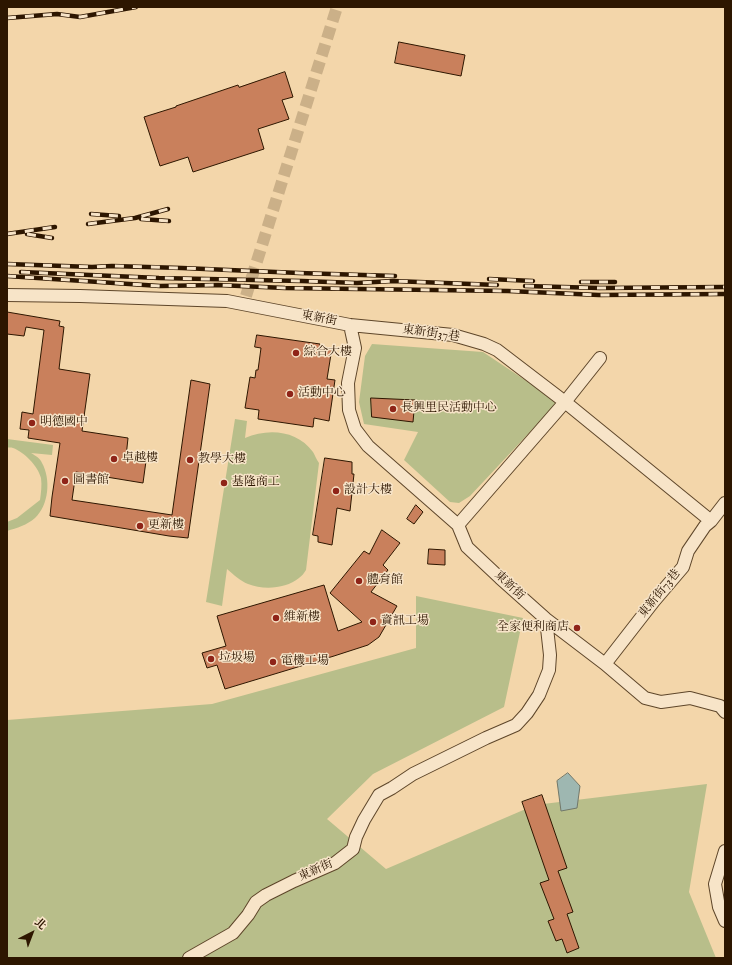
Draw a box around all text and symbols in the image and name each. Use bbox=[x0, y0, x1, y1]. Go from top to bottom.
street label: 東新街 bbox=[300, 308, 338, 330]
street label: 東新街37巷 bbox=[401, 323, 461, 345]
place label: 綜合大樓 bbox=[304, 346, 352, 360]
marker: 綜合大樓 bbox=[291, 348, 301, 358]
place label: 活動中心 bbox=[298, 387, 346, 401]
marker: 活動中心 bbox=[285, 389, 295, 399]
place label: 長興里民活動中心 bbox=[401, 402, 497, 416]
marker: 長興里民活動中心 bbox=[388, 404, 398, 414]
place label: 明德國中 bbox=[40, 416, 88, 430]
marker: 明德國中 bbox=[27, 418, 37, 428]
place label: 卓越樓 bbox=[122, 452, 158, 466]
place label: 教學大樓 bbox=[198, 453, 246, 467]
marker: 卓越樓 bbox=[109, 454, 119, 464]
marker: 教學大樓 bbox=[185, 455, 195, 465]
place label: 圖書館 bbox=[73, 474, 109, 488]
marker: 圖書館 bbox=[60, 476, 70, 486]
place label: 基隆商工 bbox=[232, 476, 280, 490]
marker: 基隆商工 bbox=[219, 478, 229, 488]
place label: 設計大樓 bbox=[344, 484, 392, 498]
marker: 設計大樓 bbox=[331, 486, 341, 496]
place label: 更新樓 bbox=[148, 519, 184, 533]
marker: 更新樓 bbox=[135, 521, 145, 531]
street label: 東新街73巷 bbox=[636, 567, 684, 621]
street label: 東新街 bbox=[491, 568, 527, 604]
place label: 體育館 bbox=[367, 574, 403, 588]
marker: 體育館 bbox=[354, 576, 364, 586]
place label: 維新樓 bbox=[284, 611, 320, 625]
marker: 維新樓 bbox=[271, 613, 281, 623]
place label: 資訊工場 bbox=[381, 615, 429, 629]
marker: 資訊工場 bbox=[368, 617, 378, 627]
place label: 全家便利商店 bbox=[497, 621, 569, 635]
marker: 全家便利商店 bbox=[572, 623, 582, 633]
place label: 垃圾場 bbox=[219, 652, 255, 666]
marker: 垃圾場 bbox=[206, 654, 216, 664]
place label: 電機工場 bbox=[281, 655, 329, 669]
marker: 電機工場 bbox=[268, 657, 278, 667]
street label: 東新街 bbox=[297, 857, 335, 885]
north arrow bbox=[12, 913, 52, 953]
text: 北 bbox=[31, 915, 49, 933]

